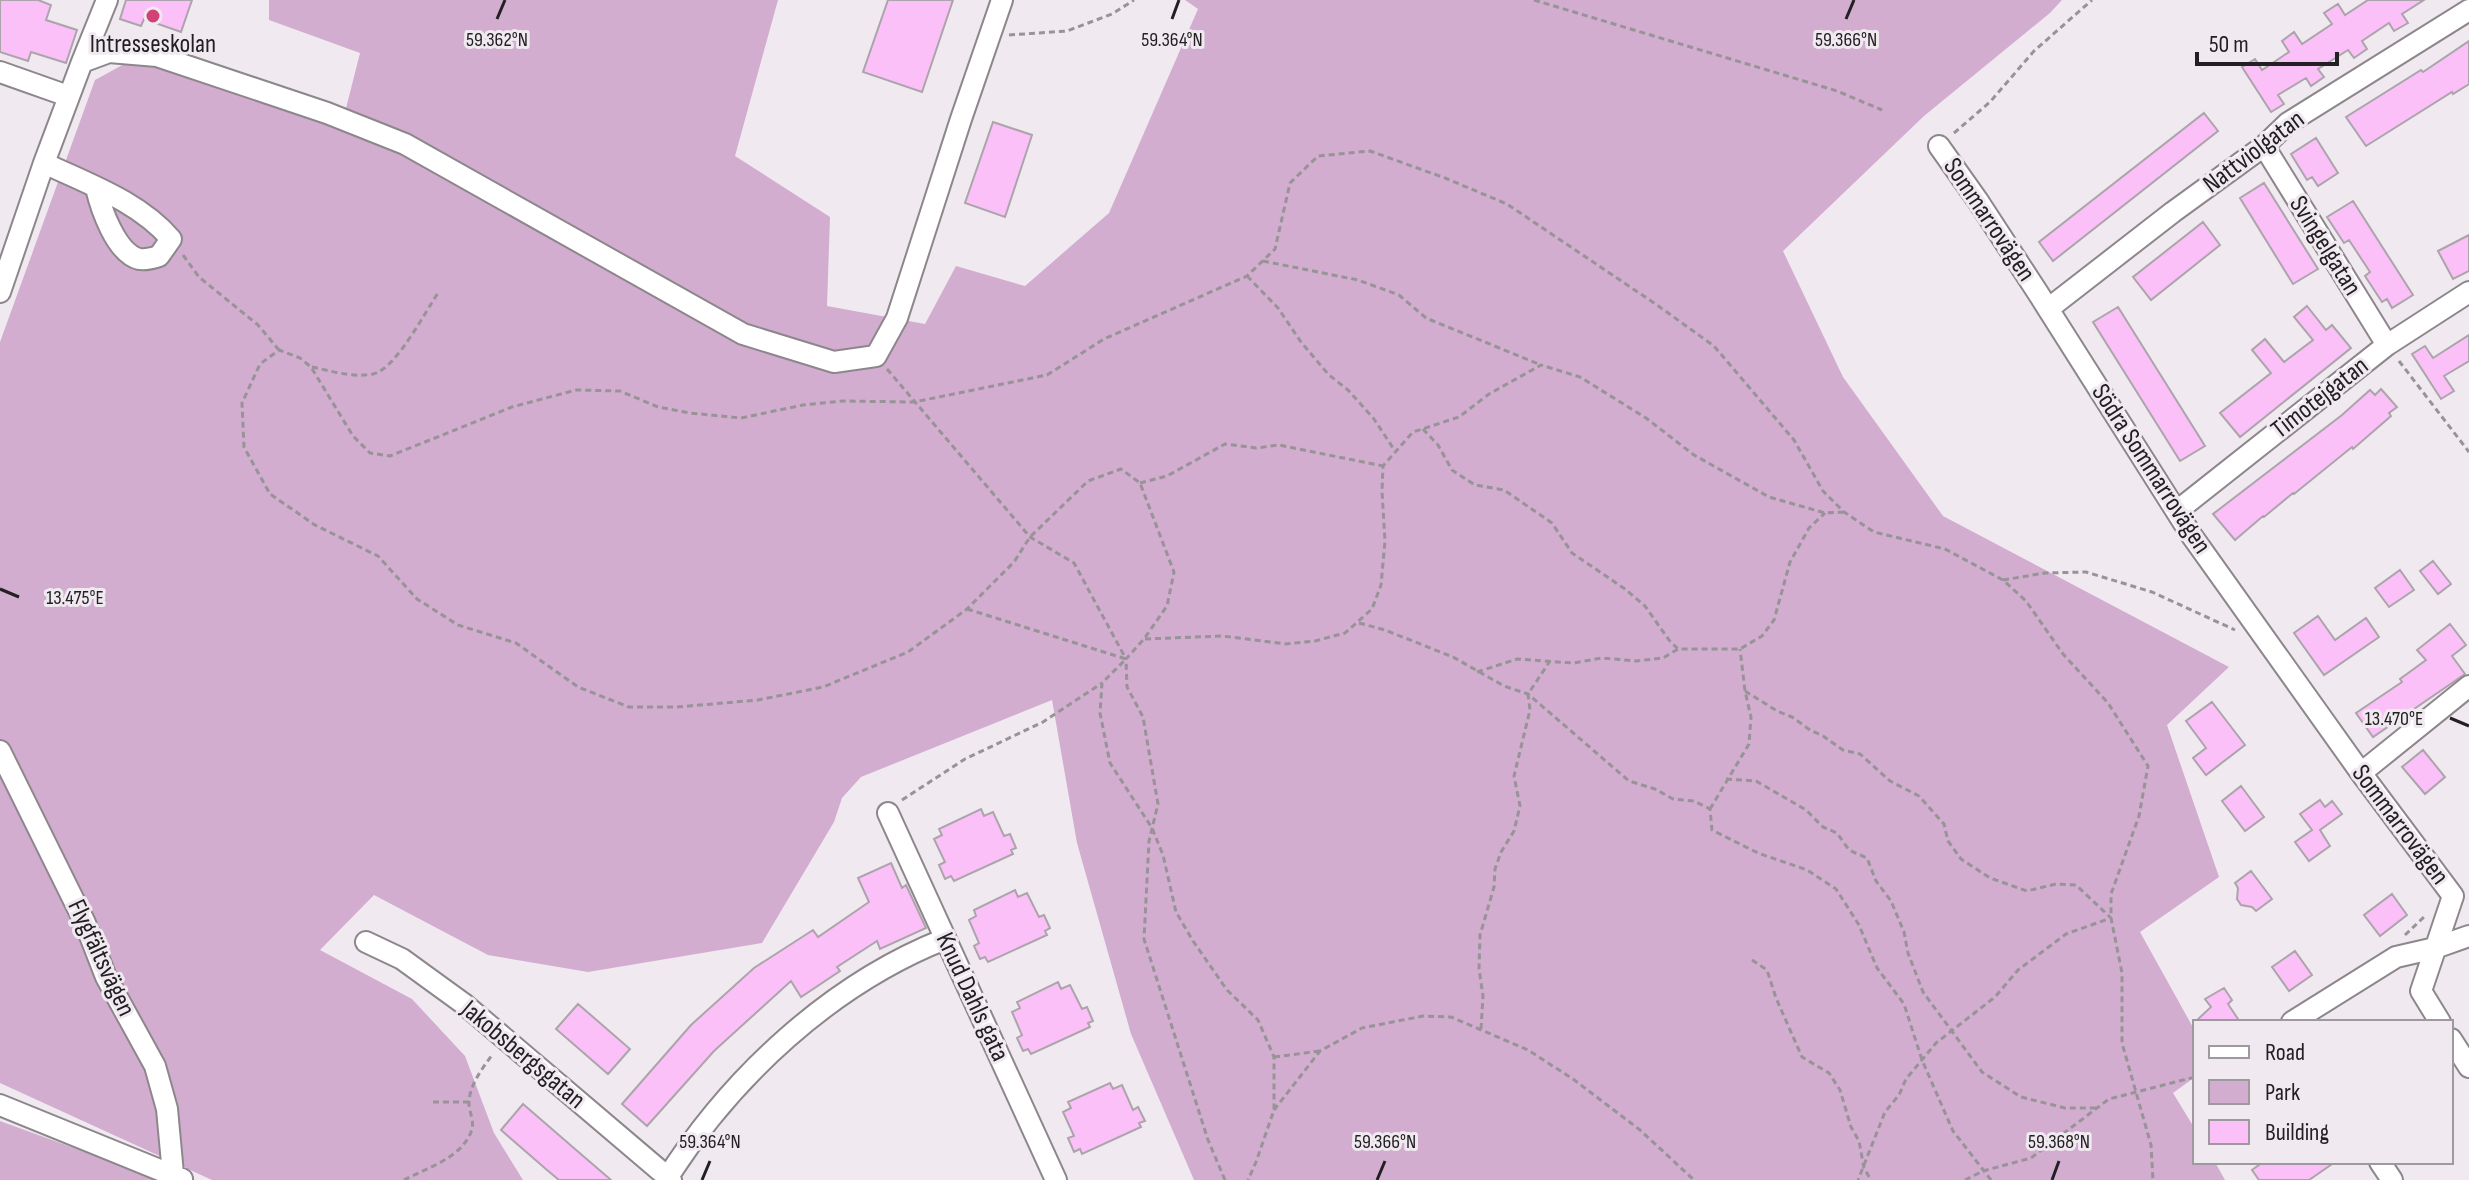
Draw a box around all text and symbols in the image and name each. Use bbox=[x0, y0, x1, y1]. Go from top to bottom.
marker: Intresseskolan bbox=[144, 7, 162, 25]
scale bar bbox=[2197, 16, 2337, 66]
text: 59.362°N bbox=[466, 28, 528, 52]
text: 59.364°N bbox=[1141, 28, 1203, 52]
text: 59.366°N bbox=[1815, 28, 1877, 52]
place label: Intresseskolan bbox=[90, 29, 216, 60]
text: 50 m bbox=[2209, 30, 2249, 59]
street label: Nattviolgatan bbox=[2197, 104, 2311, 200]
street label: Sommarrovägen bbox=[1936, 152, 2042, 288]
street label: Svingelgatan bbox=[2282, 190, 2368, 302]
street label: Timotejgatan bbox=[2265, 350, 2375, 446]
street label: Södra Sommarrovägen bbox=[2085, 378, 2217, 560]
text: 13.475°E bbox=[46, 586, 104, 610]
text: 13.470°E bbox=[2365, 707, 2423, 731]
street label: Sommarrovägen bbox=[2345, 759, 2455, 891]
street label: Flygfältsvägen bbox=[61, 895, 141, 1021]
street label: Knud Dahls gata bbox=[929, 928, 1015, 1066]
street label: Jakobsbergsgatan bbox=[454, 994, 591, 1116]
legend bbox=[2193, 1020, 2453, 1164]
text: Road bbox=[2265, 1038, 2305, 1067]
text: Park bbox=[2265, 1078, 2300, 1107]
text: Building bbox=[2265, 1118, 2329, 1147]
text: 59.364°N bbox=[679, 1130, 741, 1154]
text: 59.366°N bbox=[1354, 1130, 1416, 1154]
text: 59.368°N bbox=[2028, 1130, 2090, 1154]

